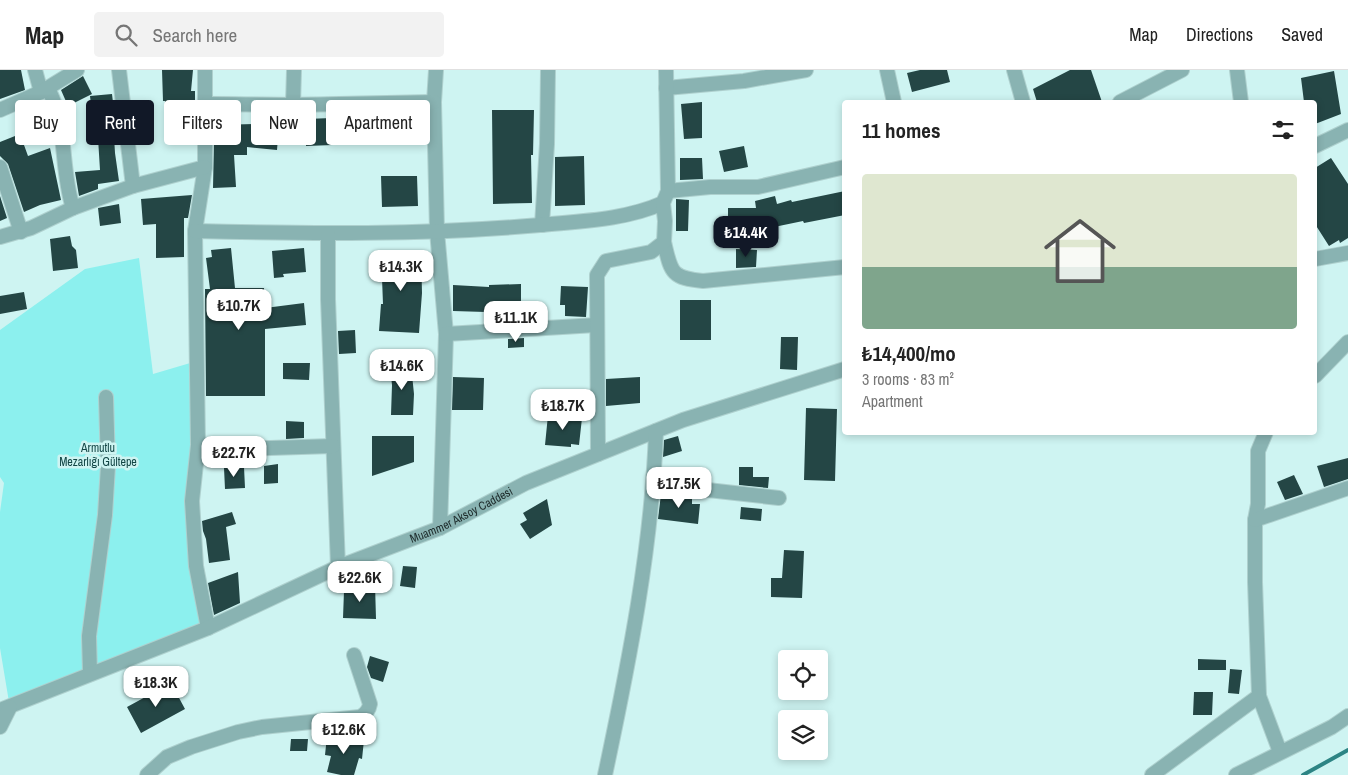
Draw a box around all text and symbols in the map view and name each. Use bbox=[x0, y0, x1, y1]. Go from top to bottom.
search box bbox=[94, 12, 444, 57]
text: Map bbox=[25, 19, 64, 51]
icon: search bbox=[112, 21, 140, 49]
text: Search here bbox=[152, 22, 237, 48]
text: Map bbox=[1129, 22, 1158, 47]
text: Directions bbox=[1186, 22, 1253, 47]
text: Saved bbox=[1281, 22, 1323, 47]
chip: Buy bbox=[15, 100, 76, 145]
chip: Rent bbox=[86, 100, 154, 145]
chip: Filters bbox=[164, 100, 241, 145]
chip: New bbox=[251, 100, 316, 145]
chip: Apartment bbox=[326, 100, 430, 145]
text: 11 homes bbox=[862, 116, 941, 145]
icon: filters bbox=[1269, 116, 1297, 144]
icon: home bbox=[1035, 206, 1125, 296]
pin: ₺14.4K bbox=[705, 216, 787, 258]
text: ₺14.4K bbox=[724, 221, 768, 243]
pin: ₺14.3K bbox=[360, 250, 442, 292]
text: ₺14.3K bbox=[379, 255, 423, 277]
pin: ₺10.7K bbox=[198, 288, 280, 331]
text: ₺10.7K bbox=[217, 294, 261, 316]
pin: ₺11.1K bbox=[475, 300, 557, 343]
text: ₺11.1K bbox=[495, 306, 537, 328]
text: ₺14,400/mo bbox=[862, 339, 956, 368]
pin: ₺14.6K bbox=[361, 348, 443, 391]
text: ₺14.6K bbox=[380, 354, 424, 376]
text: 3 rooms · 83 m² bbox=[862, 368, 954, 390]
pin: ₺18.7K bbox=[522, 388, 604, 431]
text: Apartment bbox=[862, 390, 923, 412]
text: ₺18.7K bbox=[541, 394, 585, 416]
pin: ₺22.7K bbox=[193, 436, 275, 478]
park label: Armutlu Mezarlığı Gültepe bbox=[59, 440, 137, 470]
text: ₺22.7K bbox=[212, 441, 256, 463]
pin: ₺17.5K bbox=[638, 466, 720, 509]
text: ₺17.5K bbox=[657, 472, 701, 494]
street label: Muammer Aksoy Caddesi bbox=[407, 483, 516, 547]
pin: ₺22.6K bbox=[319, 560, 401, 603]
text: ₺22.6K bbox=[338, 566, 382, 588]
map controls bbox=[778, 650, 828, 760]
button: locate bbox=[778, 650, 828, 700]
pin: ₺18.3K bbox=[115, 666, 197, 708]
text: ₺18.3K bbox=[134, 671, 178, 693]
button: layers bbox=[778, 710, 828, 760]
pin: ₺12.6K bbox=[303, 712, 385, 755]
text: ₺12.6K bbox=[322, 718, 366, 740]

